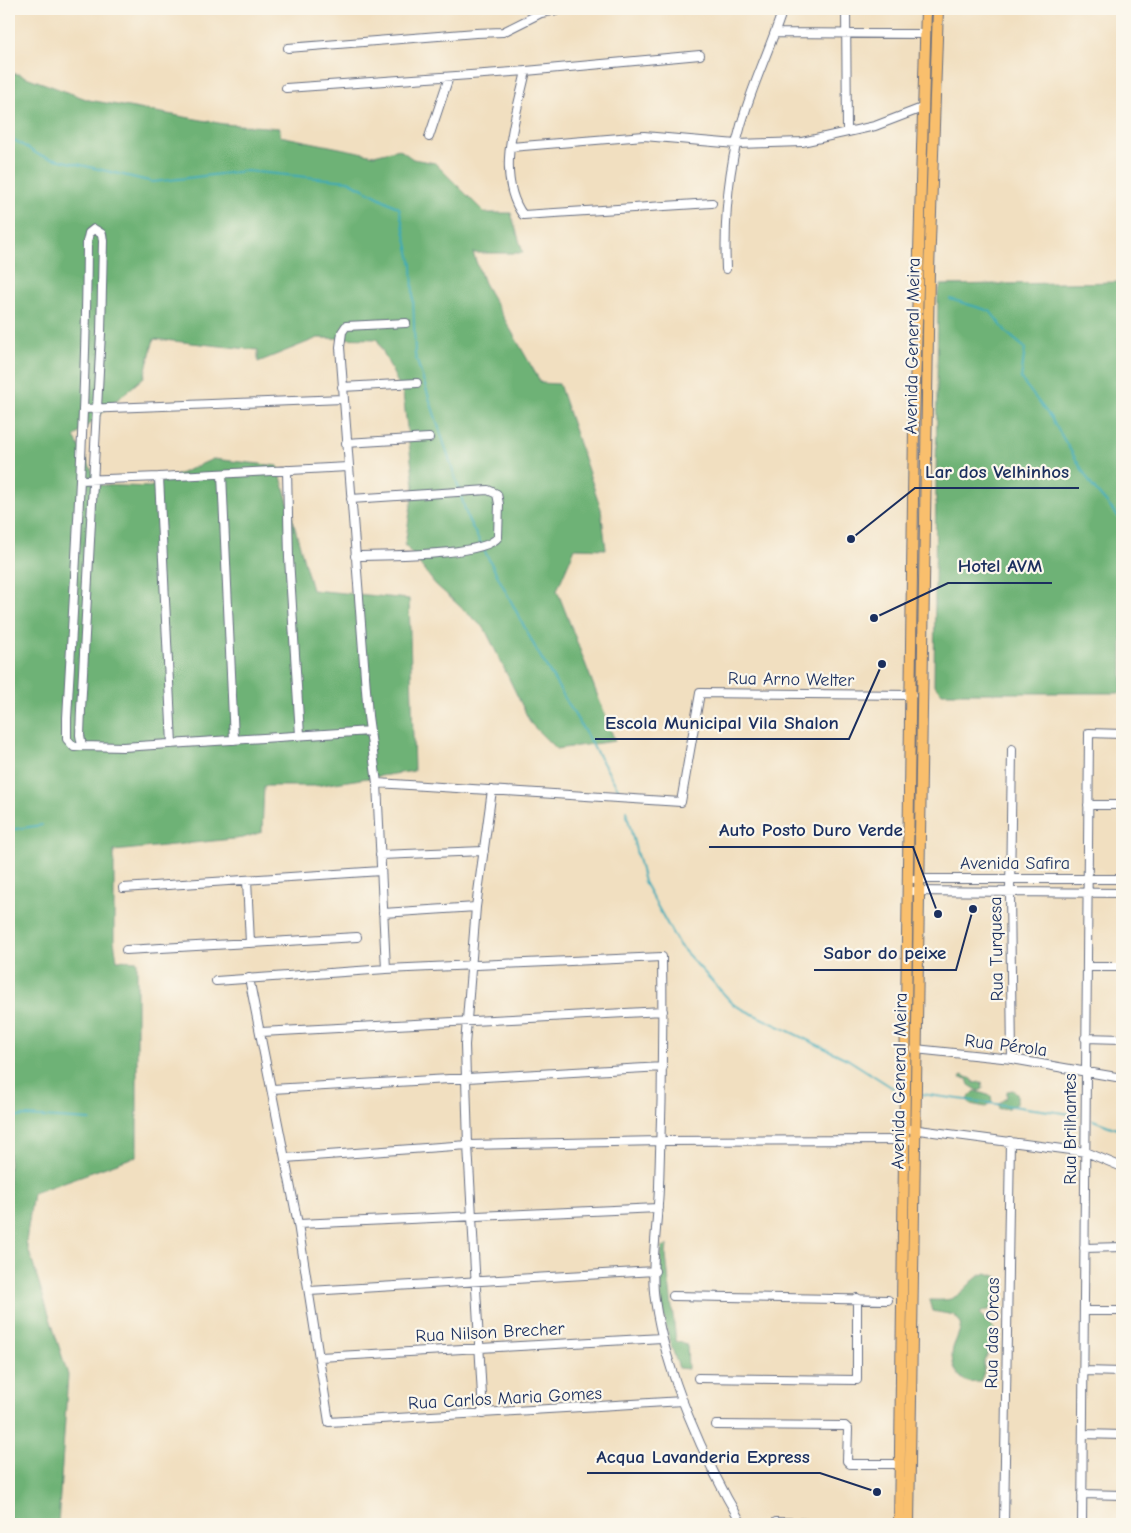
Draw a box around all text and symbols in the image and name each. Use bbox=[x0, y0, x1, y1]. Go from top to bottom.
street label: Avenida General Meira bbox=[900, 257, 925, 435]
callout: Lar dos Velhinhos bbox=[915, 454, 1079, 488]
text: Lar dos Velhinhos bbox=[925, 461, 1069, 483]
callout: Hotel AVM bbox=[948, 549, 1052, 583]
text: Hotel AVM bbox=[958, 555, 1042, 577]
street label: Rua Arno Welter bbox=[728, 668, 855, 691]
callout: Escola Municipal Vila Shalon bbox=[595, 705, 849, 739]
text: Escola Municipal Vila Shalon bbox=[605, 712, 839, 734]
callout: Auto Posto Duro Verde bbox=[709, 813, 913, 847]
text: Auto Posto Duro Verde bbox=[719, 819, 903, 841]
street label: Avenida Safira bbox=[960, 853, 1070, 874]
street label: Rua Turquesa bbox=[985, 896, 1008, 1002]
callout: Sabor do peixe bbox=[814, 936, 956, 970]
text: Sabor do peixe bbox=[824, 942, 946, 964]
street label: Avenida General Meira bbox=[887, 992, 912, 1170]
street label: Rua Pérola bbox=[963, 1030, 1048, 1061]
street label: Rua Brilhantes bbox=[1060, 1073, 1081, 1185]
street label: Rua das Orcas bbox=[981, 1277, 1004, 1389]
street label: Rua Nilson Brecher bbox=[415, 1318, 566, 1347]
street label: Rua Carlos Maria Gomes bbox=[407, 1383, 603, 1414]
callout: Acqua Lavanderia Express bbox=[587, 1439, 820, 1473]
text: Acqua Lavanderia Express bbox=[596, 1446, 810, 1468]

